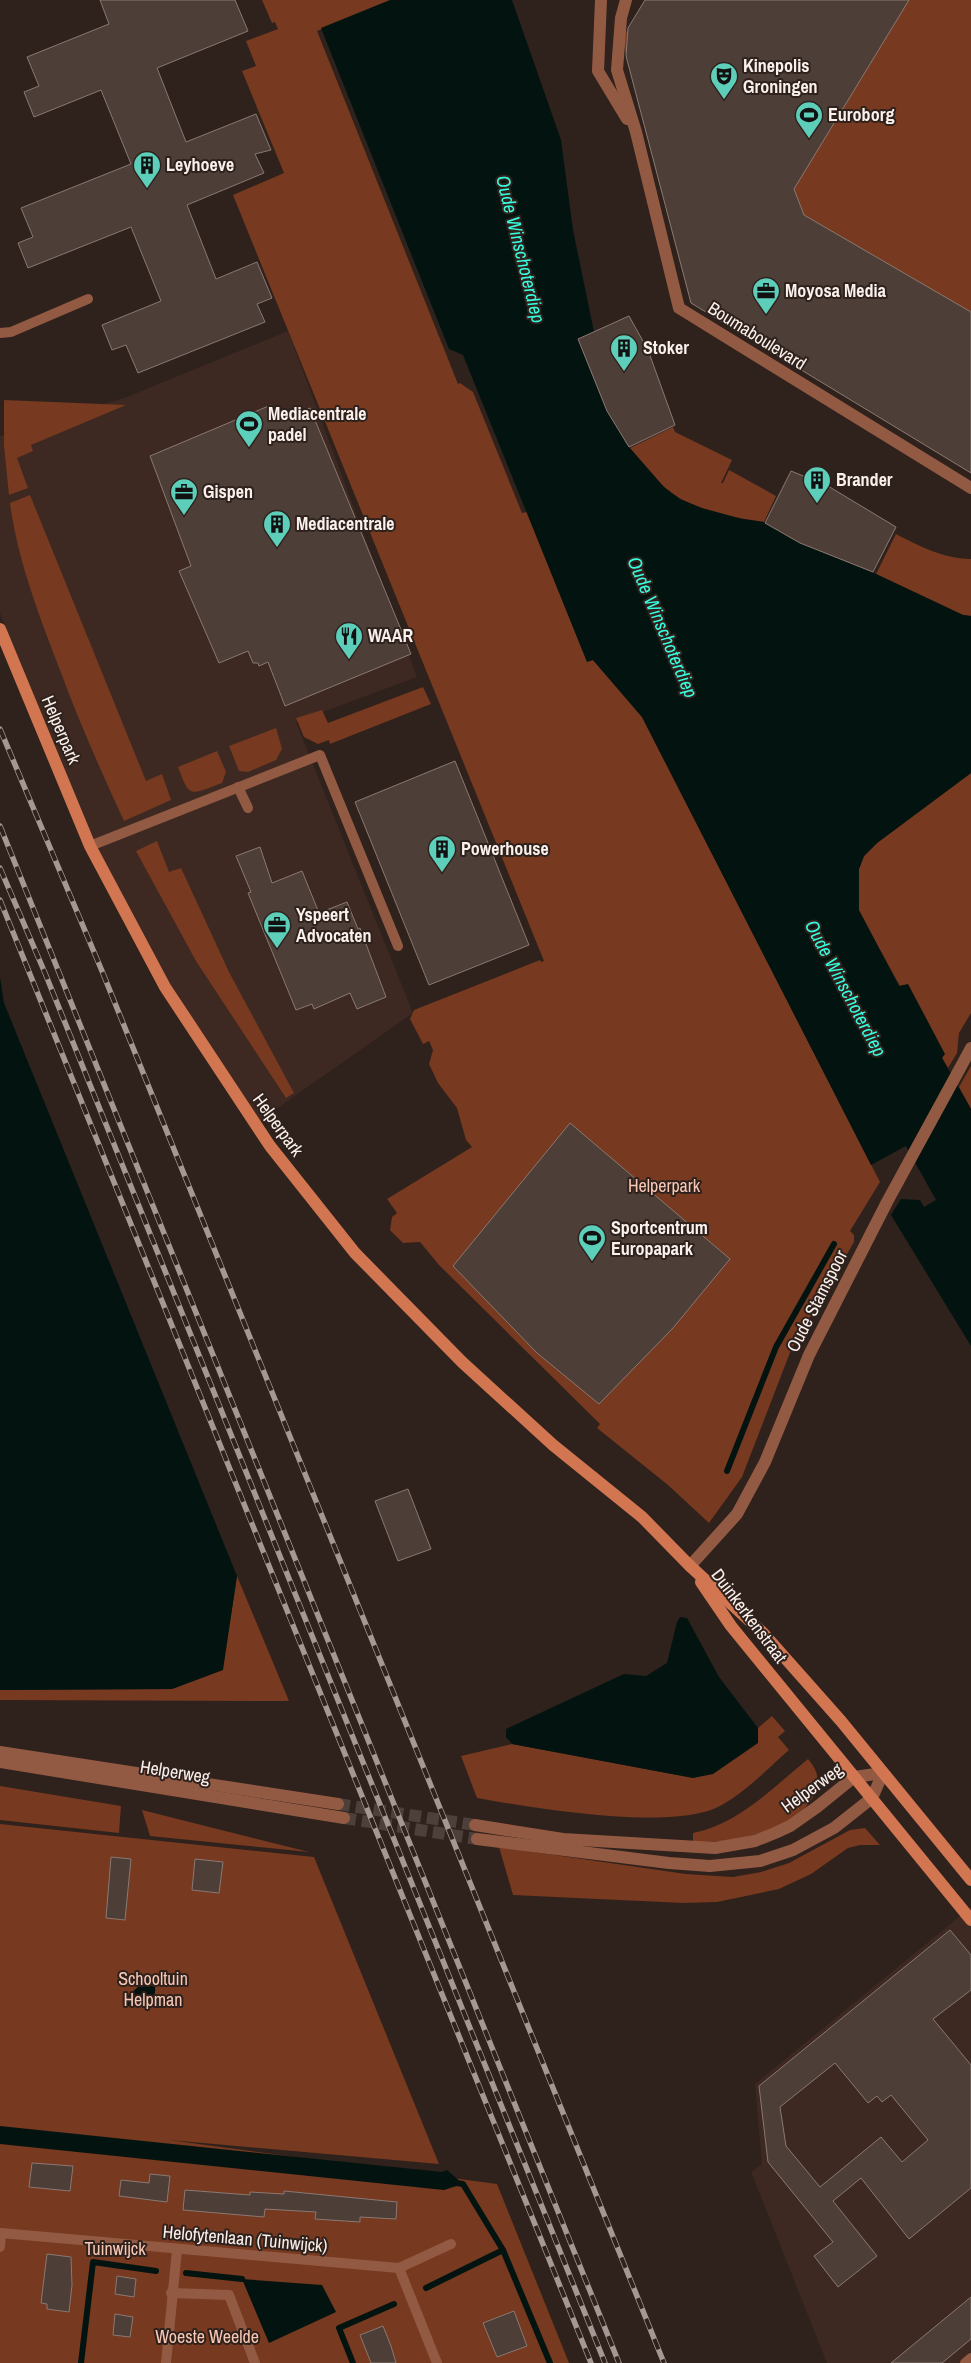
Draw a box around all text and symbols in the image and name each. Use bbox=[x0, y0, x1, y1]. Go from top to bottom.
place label: Kinepolis Groningen bbox=[743, 53, 818, 99]
theatre icon: Kinepolis Groningen bbox=[709, 61, 739, 100]
sports icon: Euroborg bbox=[794, 100, 824, 139]
place label: Euroborg bbox=[828, 102, 894, 127]
building icon: Leyhoeve bbox=[132, 150, 162, 189]
place label: Leyhoeve bbox=[166, 152, 234, 177]
water label: Oude Winschoterdiep bbox=[490, 172, 552, 326]
office icon: Moyosa Media bbox=[751, 276, 781, 315]
place label: Moyosa Media bbox=[785, 278, 887, 303]
street label: Boumaboulevard bbox=[703, 295, 811, 376]
building icon: Stoker bbox=[609, 333, 639, 372]
place label: Stoker bbox=[643, 335, 689, 360]
place label: Mediacentrale padel bbox=[268, 401, 366, 447]
sports icon: Mediacentrale padel bbox=[234, 409, 264, 448]
building icon: Brander bbox=[802, 465, 832, 504]
place label: Brander bbox=[836, 467, 893, 492]
office icon: Gispen bbox=[169, 477, 199, 516]
place label: Gispen bbox=[203, 479, 253, 504]
building icon: Mediacentrale bbox=[262, 509, 292, 548]
place label: Mediacentrale bbox=[296, 511, 394, 536]
water label: Oude Winschoterdiep bbox=[621, 552, 705, 702]
restaurant icon: WAAR bbox=[334, 621, 364, 660]
place label: WAAR bbox=[368, 623, 413, 648]
street label: Helperpark bbox=[36, 692, 87, 768]
building icon: Powerhouse bbox=[427, 834, 457, 873]
place label: Powerhouse bbox=[461, 836, 549, 861]
place label: Yspeert Advocaten bbox=[296, 902, 371, 948]
office icon: Yspeert Advocaten bbox=[262, 910, 292, 949]
water label: Oude Winschoterdiep bbox=[799, 915, 893, 1061]
street label: Helperpark bbox=[247, 1088, 310, 1162]
park label: Helperpark bbox=[628, 1173, 701, 1198]
place label: Sportcentrum Europapark bbox=[611, 1215, 708, 1261]
sports icon: Sportcentrum Europapark bbox=[577, 1223, 607, 1262]
street label: Oude Stamspoor bbox=[780, 1245, 853, 1356]
street label: Duinkerkenstraat bbox=[706, 1563, 793, 1668]
street label: Helperweg bbox=[138, 1754, 213, 1789]
street label: Helperweg bbox=[776, 1756, 848, 1818]
park label: Schooltuin Helpman bbox=[118, 1966, 188, 2012]
street label: Helofytenlaan (Tuinwijck) bbox=[162, 2219, 329, 2258]
park label: Tuinwijck bbox=[84, 2236, 146, 2261]
park label: Woeste Weelde bbox=[155, 2324, 259, 2349]

